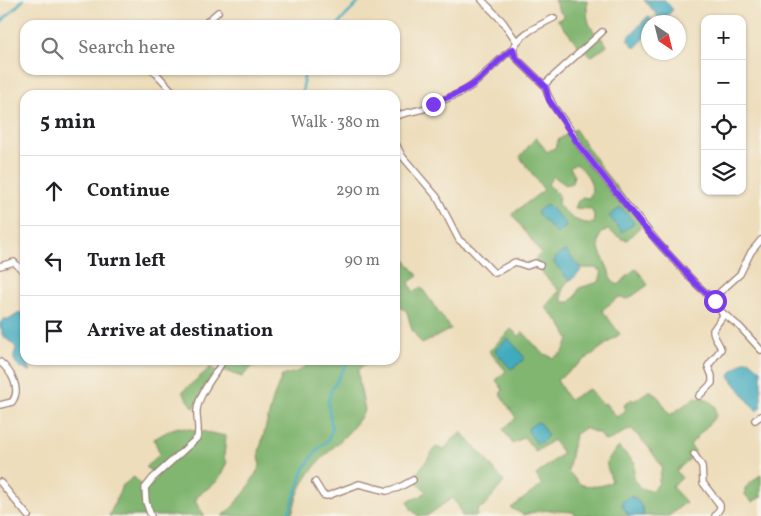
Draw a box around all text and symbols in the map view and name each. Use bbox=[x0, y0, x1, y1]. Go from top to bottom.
north arrow bbox=[641, 15, 686, 60]
map controls bbox=[701, 15, 746, 195]
button: + bbox=[701, 15, 746, 60]
search box bbox=[20, 20, 400, 75]
icon: search bbox=[38, 34, 66, 62]
text: Search here bbox=[78, 35, 175, 61]
button: − bbox=[701, 60, 746, 105]
route end bbox=[422, 93, 445, 116]
button: locate bbox=[701, 105, 746, 150]
text: 5 min bbox=[40, 108, 96, 137]
text: Walk · 380 m bbox=[291, 112, 380, 134]
button: layers bbox=[701, 150, 746, 195]
icon: ahead bbox=[40, 177, 68, 205]
text: Continue bbox=[87, 178, 170, 204]
text: 290 m bbox=[336, 180, 380, 202]
icon: left bbox=[40, 247, 68, 275]
text: Turn left bbox=[87, 248, 166, 274]
text: 90 m bbox=[344, 250, 380, 272]
route start bbox=[704, 290, 727, 313]
icon: arrive bbox=[40, 317, 68, 345]
text: Arrive at destination bbox=[87, 318, 273, 344]

